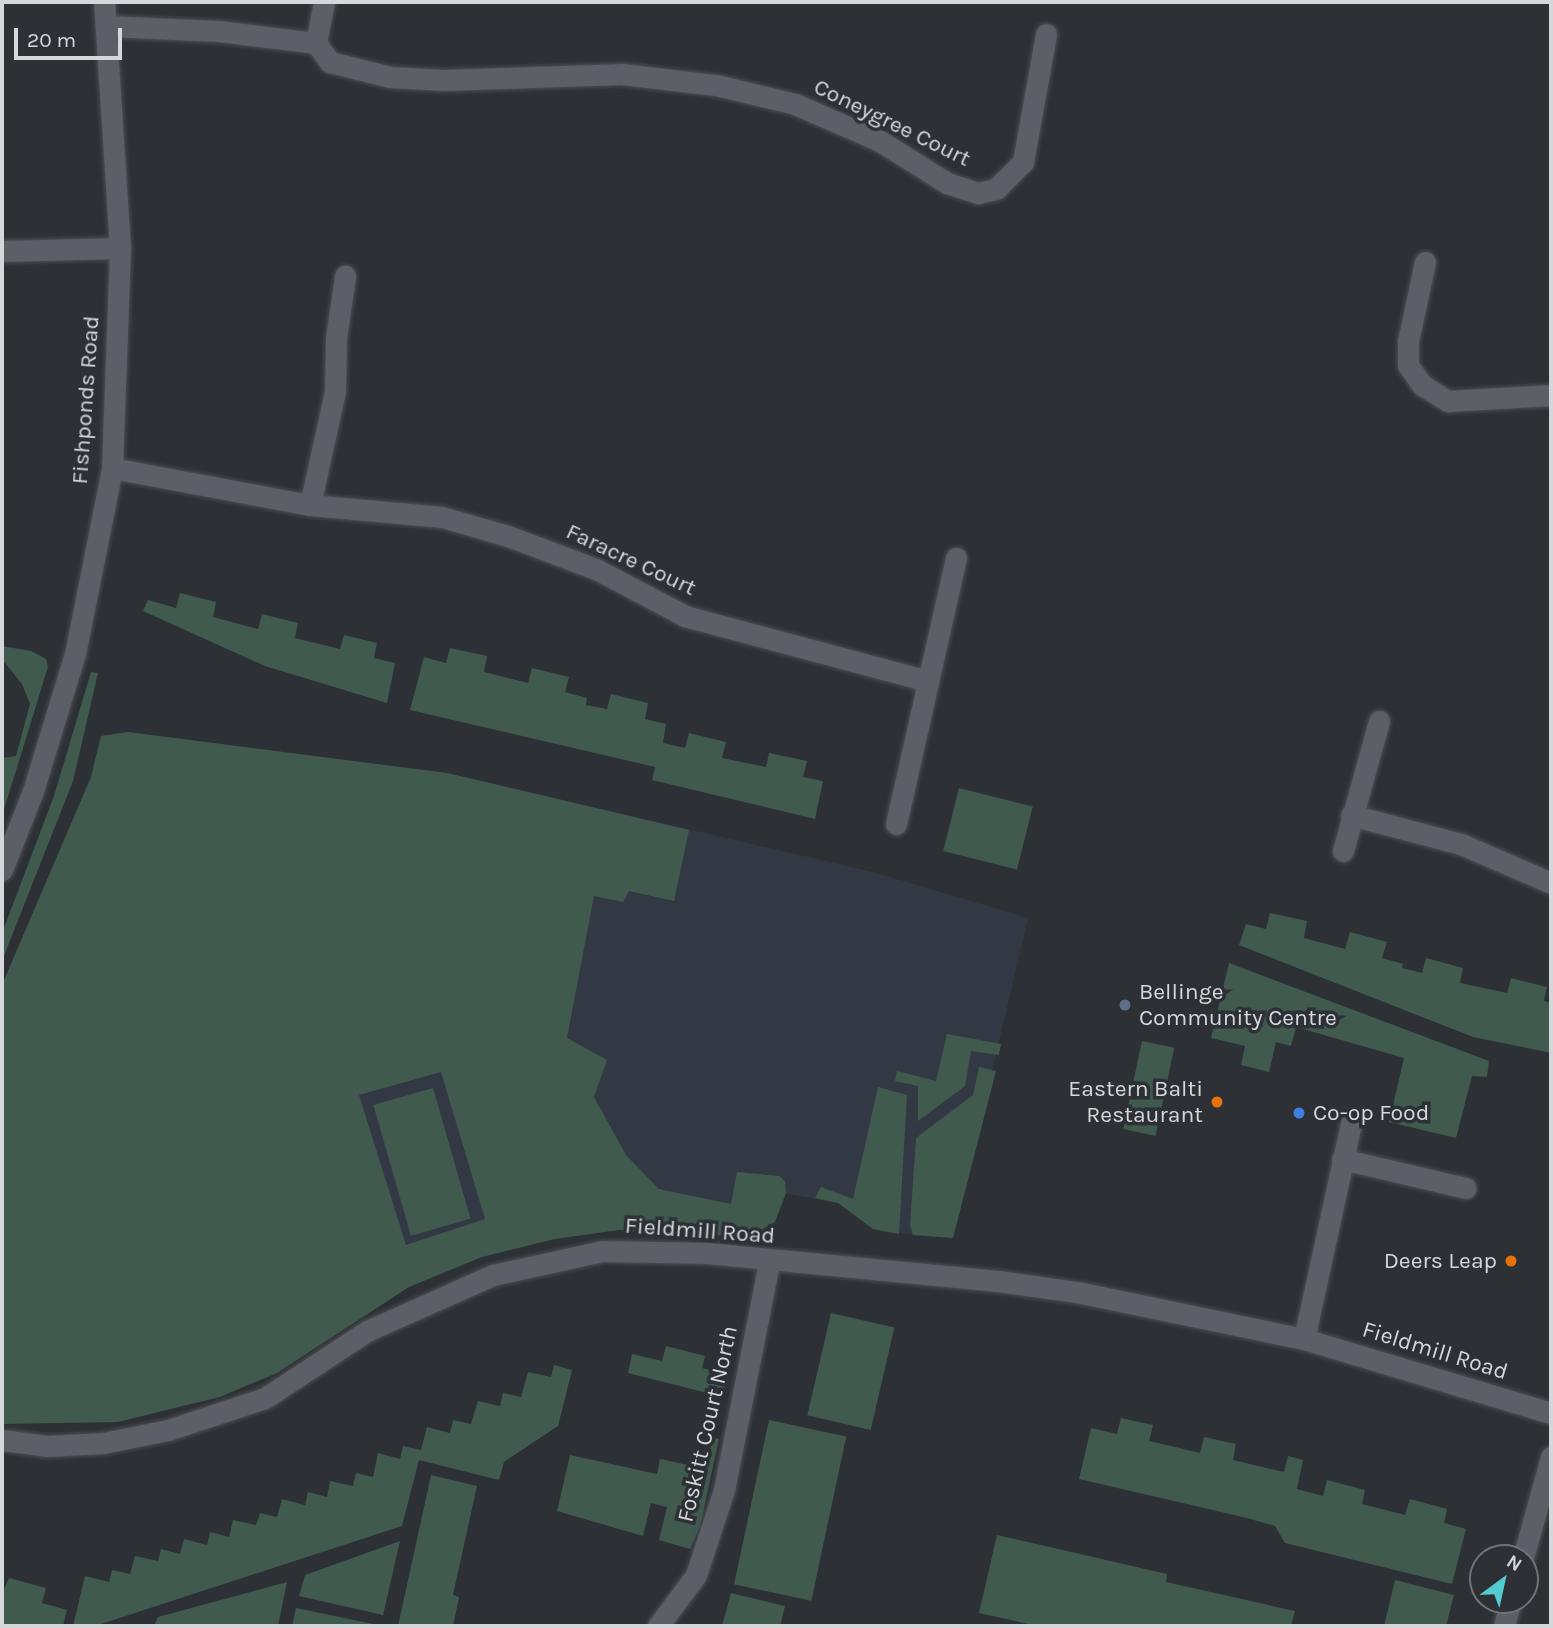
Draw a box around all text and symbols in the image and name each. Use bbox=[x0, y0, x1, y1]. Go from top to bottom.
scale bar bbox=[18, 14, 126, 58]
text: 20 m bbox=[27, 28, 76, 52]
street label: Coneygree Court bbox=[809, 73, 975, 173]
street label: Fishponds Road bbox=[66, 315, 106, 485]
street label: Faracre Court bbox=[562, 518, 700, 602]
place label: Bellinge Community Centre bbox=[1139, 978, 1337, 1032]
marker: Bellinge Community Centre bbox=[1117, 997, 1133, 1013]
place label: Eastern Balti Restaurant bbox=[1068, 1075, 1203, 1129]
marker: Eastern Balti Restaurant bbox=[1209, 1094, 1225, 1110]
place label: Co-op Food bbox=[1313, 1099, 1429, 1127]
marker: Co-op Food bbox=[1291, 1105, 1307, 1121]
street label: Fieldmill Road bbox=[624, 1212, 776, 1250]
place label: Deers Leap bbox=[1384, 1247, 1497, 1275]
marker: Deers Leap bbox=[1503, 1253, 1519, 1269]
street label: Fieldmill Road bbox=[1359, 1316, 1511, 1386]
street label: Foskitt Court North bbox=[672, 1323, 744, 1525]
north arrow bbox=[1469, 1544, 1539, 1614]
text: N bbox=[1503, 1550, 1526, 1576]

